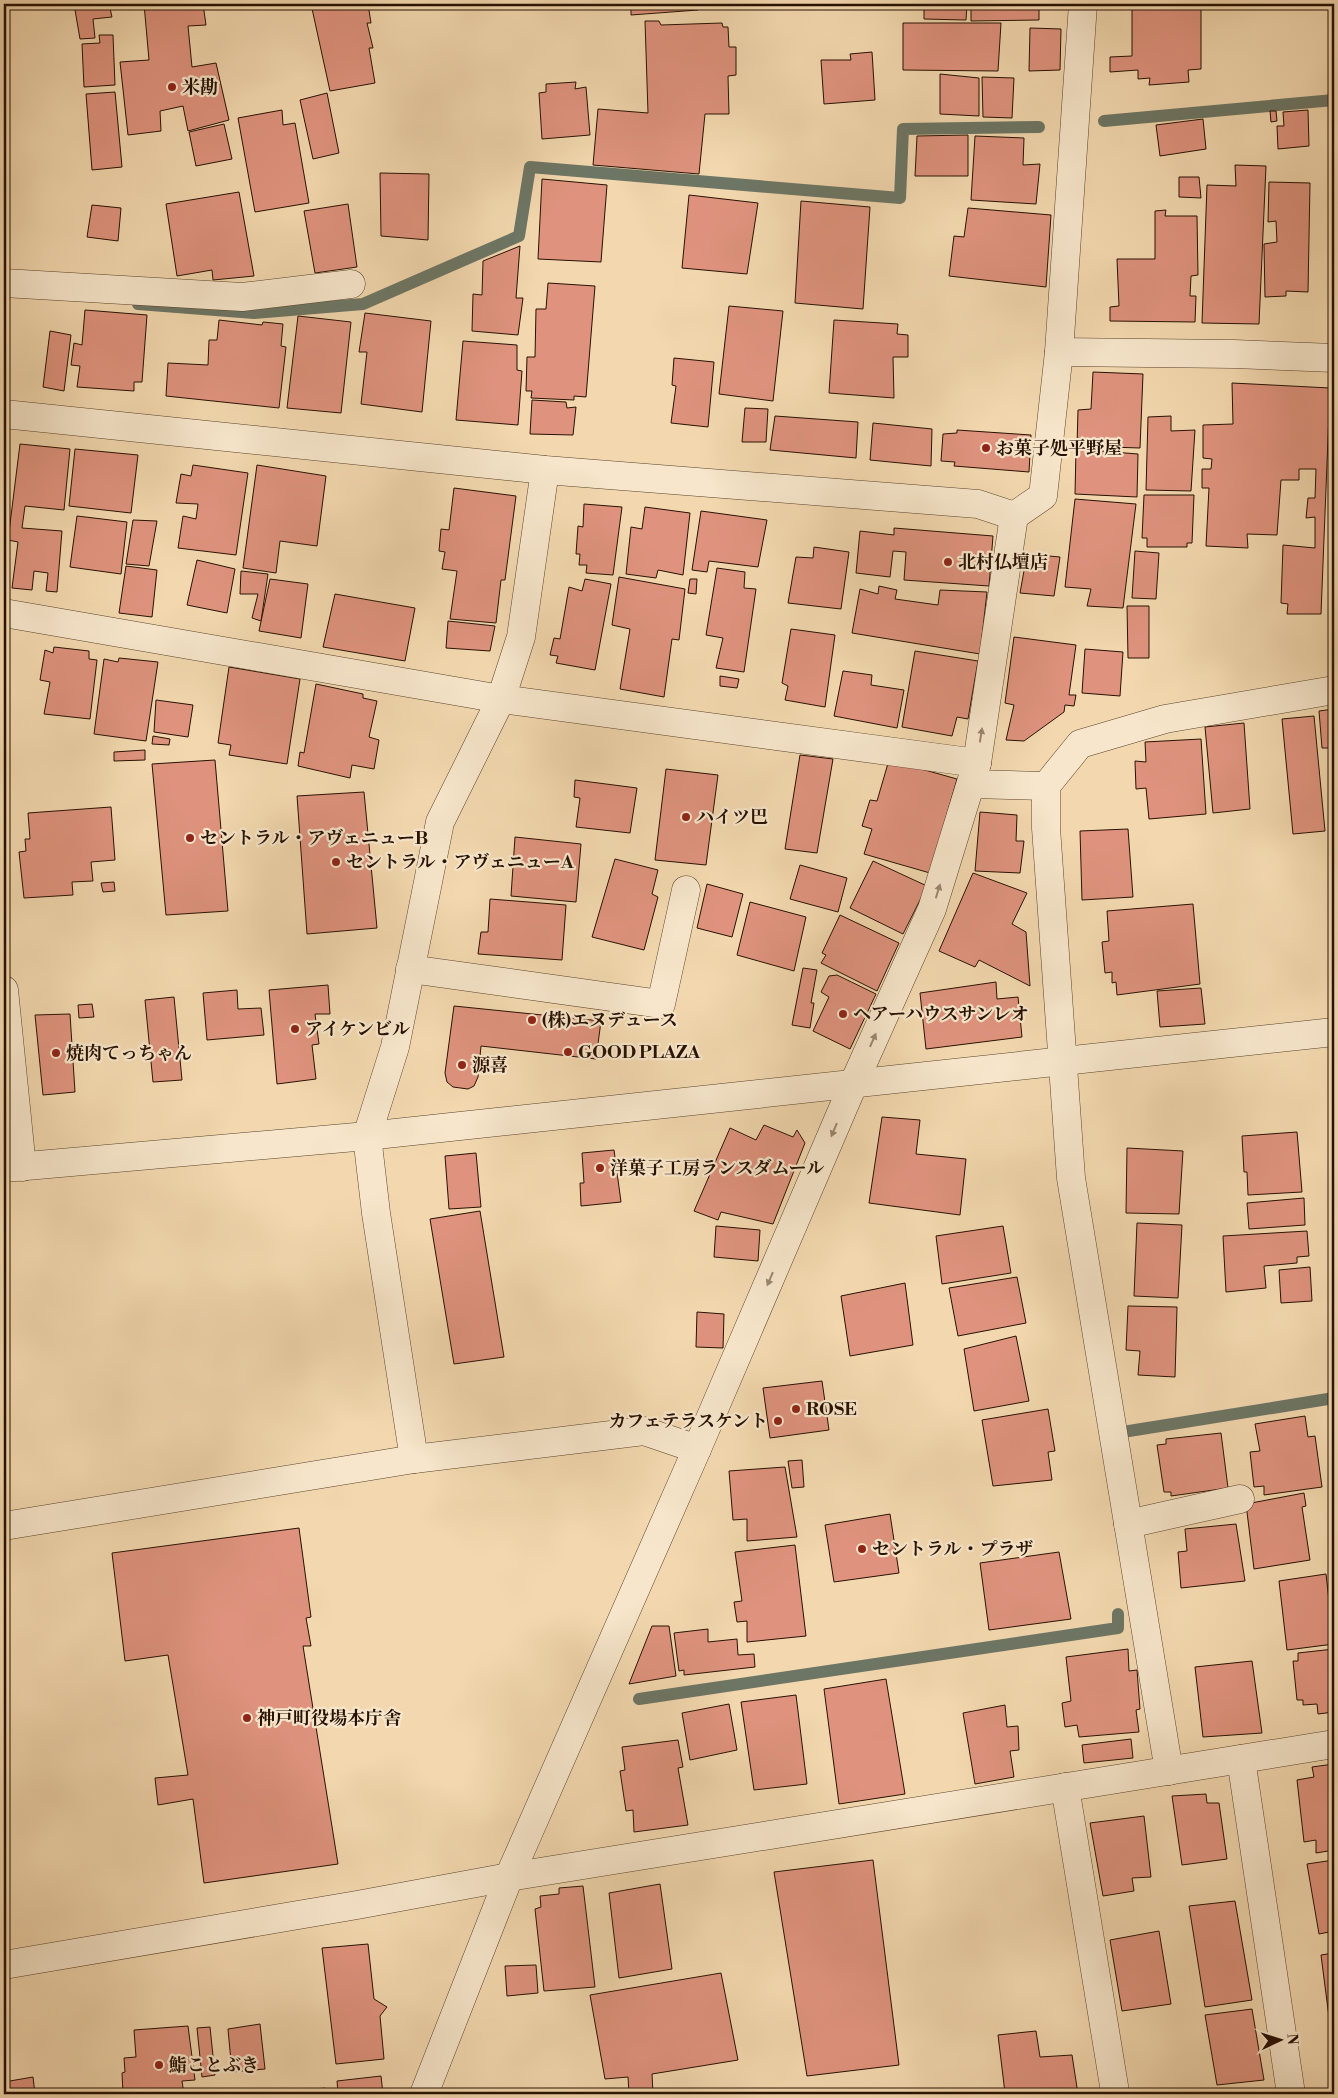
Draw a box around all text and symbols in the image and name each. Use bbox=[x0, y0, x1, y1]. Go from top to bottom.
place label: 米勘 bbox=[182, 76, 218, 99]
marker: 米勘 bbox=[166, 81, 178, 93]
place label: お菓子処平野屋 bbox=[996, 437, 1122, 460]
marker: お菓子処平野屋 bbox=[980, 442, 992, 454]
place label: 北村仏壇店 bbox=[958, 551, 1048, 574]
marker: 北村仏壇店 bbox=[942, 556, 954, 568]
one-way arrow bbox=[978, 727, 986, 743]
place label: ハイツ巴 bbox=[696, 806, 768, 829]
marker: ハイツ巴 bbox=[680, 811, 692, 823]
place label: セントラル・アヴェニューB bbox=[200, 827, 428, 850]
marker: セントラル・アヴェニューB bbox=[184, 832, 196, 844]
place label: セントラル・アヴェニューA bbox=[346, 851, 575, 874]
marker: セントラル・アヴェニューA bbox=[330, 856, 342, 868]
one-way arrow bbox=[934, 884, 942, 899]
place label: ヘアーハウスサンレオ bbox=[853, 1003, 1029, 1026]
marker: ヘアーハウスサンレオ bbox=[837, 1008, 849, 1020]
place label: (株)エヌデュース bbox=[542, 1009, 678, 1032]
marker: (株)エヌデュース bbox=[526, 1014, 538, 1026]
place label: アイケンビル bbox=[305, 1018, 410, 1041]
marker: アイケンビル bbox=[289, 1023, 301, 1035]
one-way arrow bbox=[869, 1033, 877, 1047]
place label: GOOD PLAZA bbox=[578, 1041, 701, 1064]
place label: 焼肉てっちゃん bbox=[66, 1042, 192, 1065]
marker: GOOD PLAZA bbox=[562, 1046, 574, 1058]
marker: 焼肉てっちゃん bbox=[50, 1047, 62, 1059]
place label: 源喜 bbox=[472, 1054, 508, 1077]
marker: 源喜 bbox=[456, 1059, 468, 1071]
one-way arrow bbox=[829, 1123, 837, 1137]
place label: 洋菓子工房ランスダムール bbox=[610, 1157, 824, 1180]
marker: 洋菓子工房ランスダムール bbox=[594, 1162, 606, 1174]
one-way arrow bbox=[765, 1272, 773, 1286]
place label: ROSE bbox=[806, 1398, 857, 1421]
marker: ROSE bbox=[790, 1403, 802, 1415]
place label: カフェテラスケント bbox=[608, 1410, 768, 1433]
marker: カフェテラスケント bbox=[772, 1415, 784, 1427]
place label: セントラル・プラザ bbox=[872, 1538, 1033, 1561]
marker: セントラル・プラザ bbox=[856, 1543, 868, 1555]
place label: 神戸町役場本庁舎 bbox=[257, 1707, 401, 1730]
marker: 神戸町役場本庁舎 bbox=[241, 1712, 253, 1724]
north arrow bbox=[1256, 2016, 1306, 2066]
text: N bbox=[1283, 2033, 1301, 2045]
place label: 鮨ことぶき bbox=[169, 2054, 259, 2077]
marker: 鮨ことぶき bbox=[153, 2059, 165, 2071]

